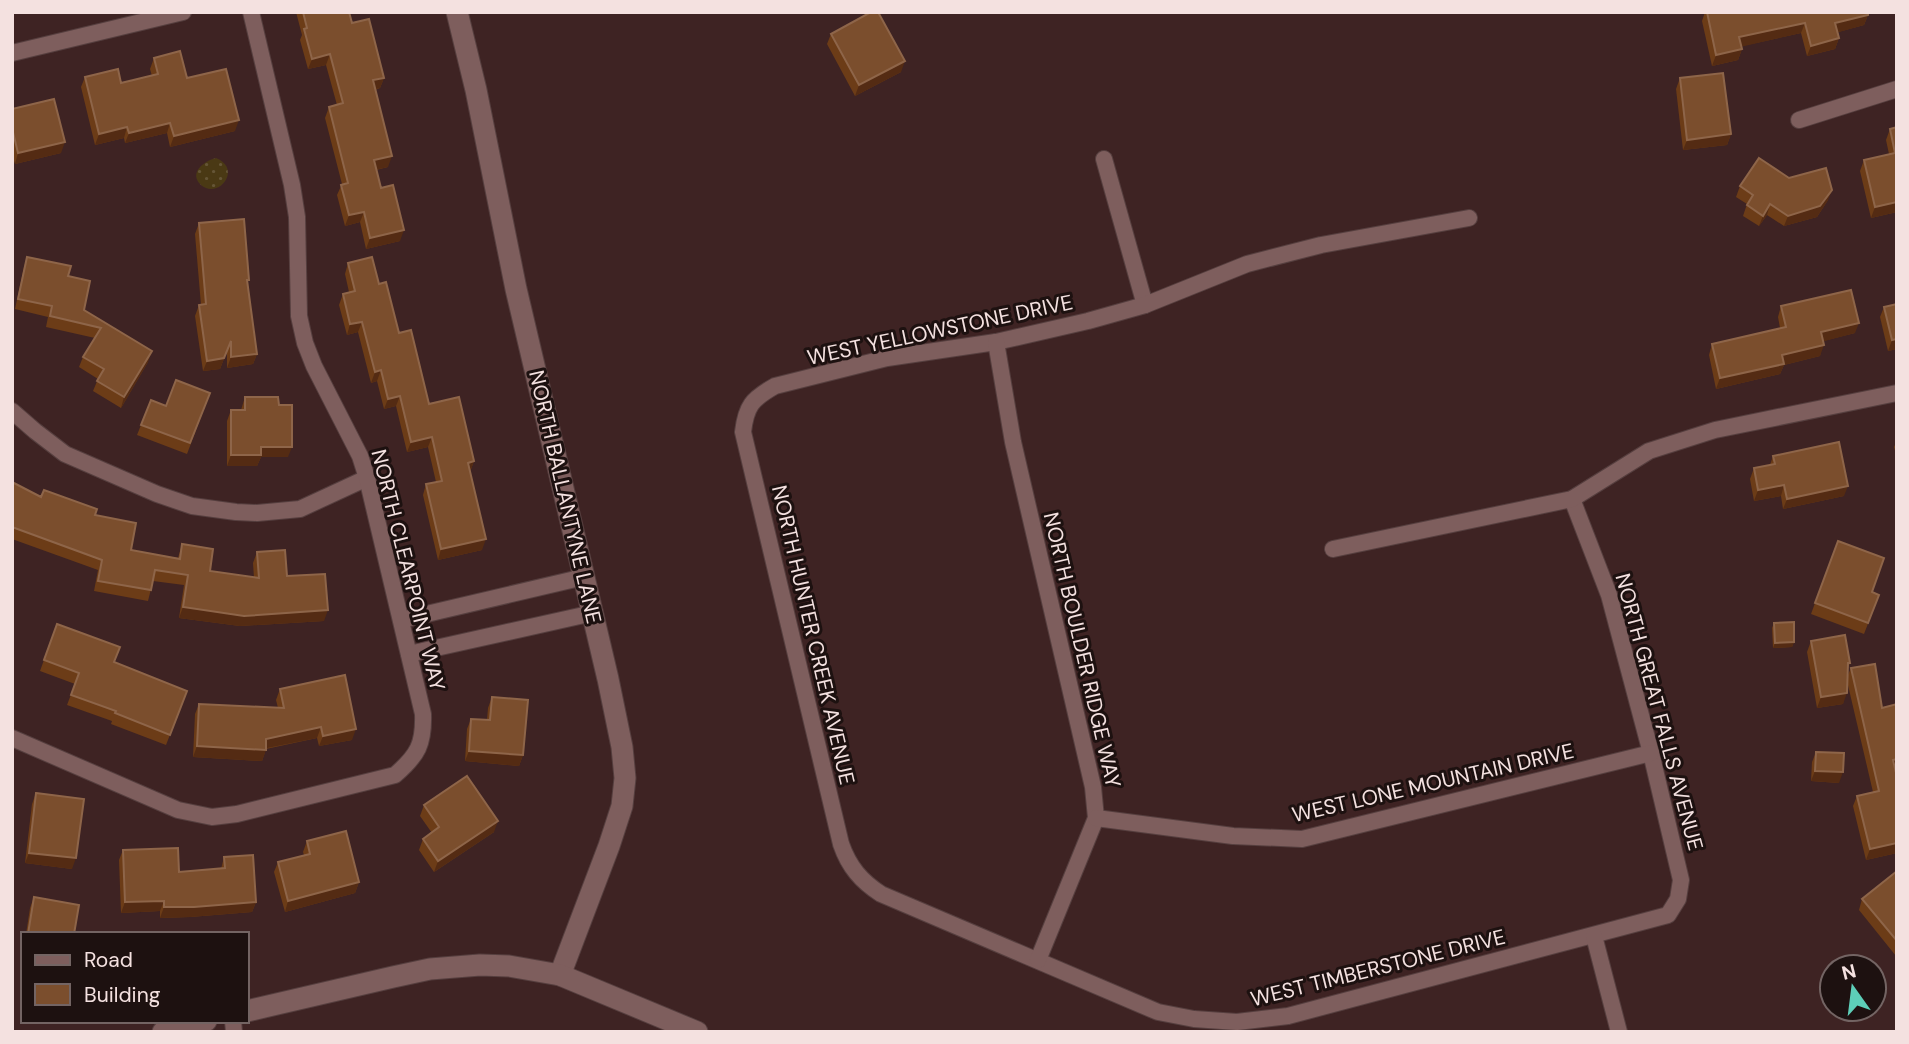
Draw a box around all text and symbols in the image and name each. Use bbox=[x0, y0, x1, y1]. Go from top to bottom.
street label: WEST YELLOWSTONE DRIVE bbox=[805, 288, 1075, 372]
street label: NORTH BALLANTYNE LANE bbox=[522, 368, 608, 626]
street label: NORTH CLEARPOINT WAY bbox=[364, 446, 452, 694]
street label: NORTH HUNTER CREEK AVENUE bbox=[765, 483, 861, 787]
street label: NORTH BOULDER RIDGE WAY bbox=[1037, 510, 1127, 790]
street label: NORTH GREAT FALLS AVENUE bbox=[1609, 570, 1709, 854]
street label: WEST LONE MOUNTAIN DRIVE bbox=[1289, 737, 1577, 829]
street label: WEST TIMBERSTONE DRIVE bbox=[1248, 923, 1508, 1013]
legend bbox=[21, 932, 248, 1023]
text: Road bbox=[84, 946, 133, 974]
north arrow bbox=[1818, 953, 1888, 1023]
text: N bbox=[1839, 958, 1859, 986]
text: Building bbox=[84, 981, 161, 1009]

